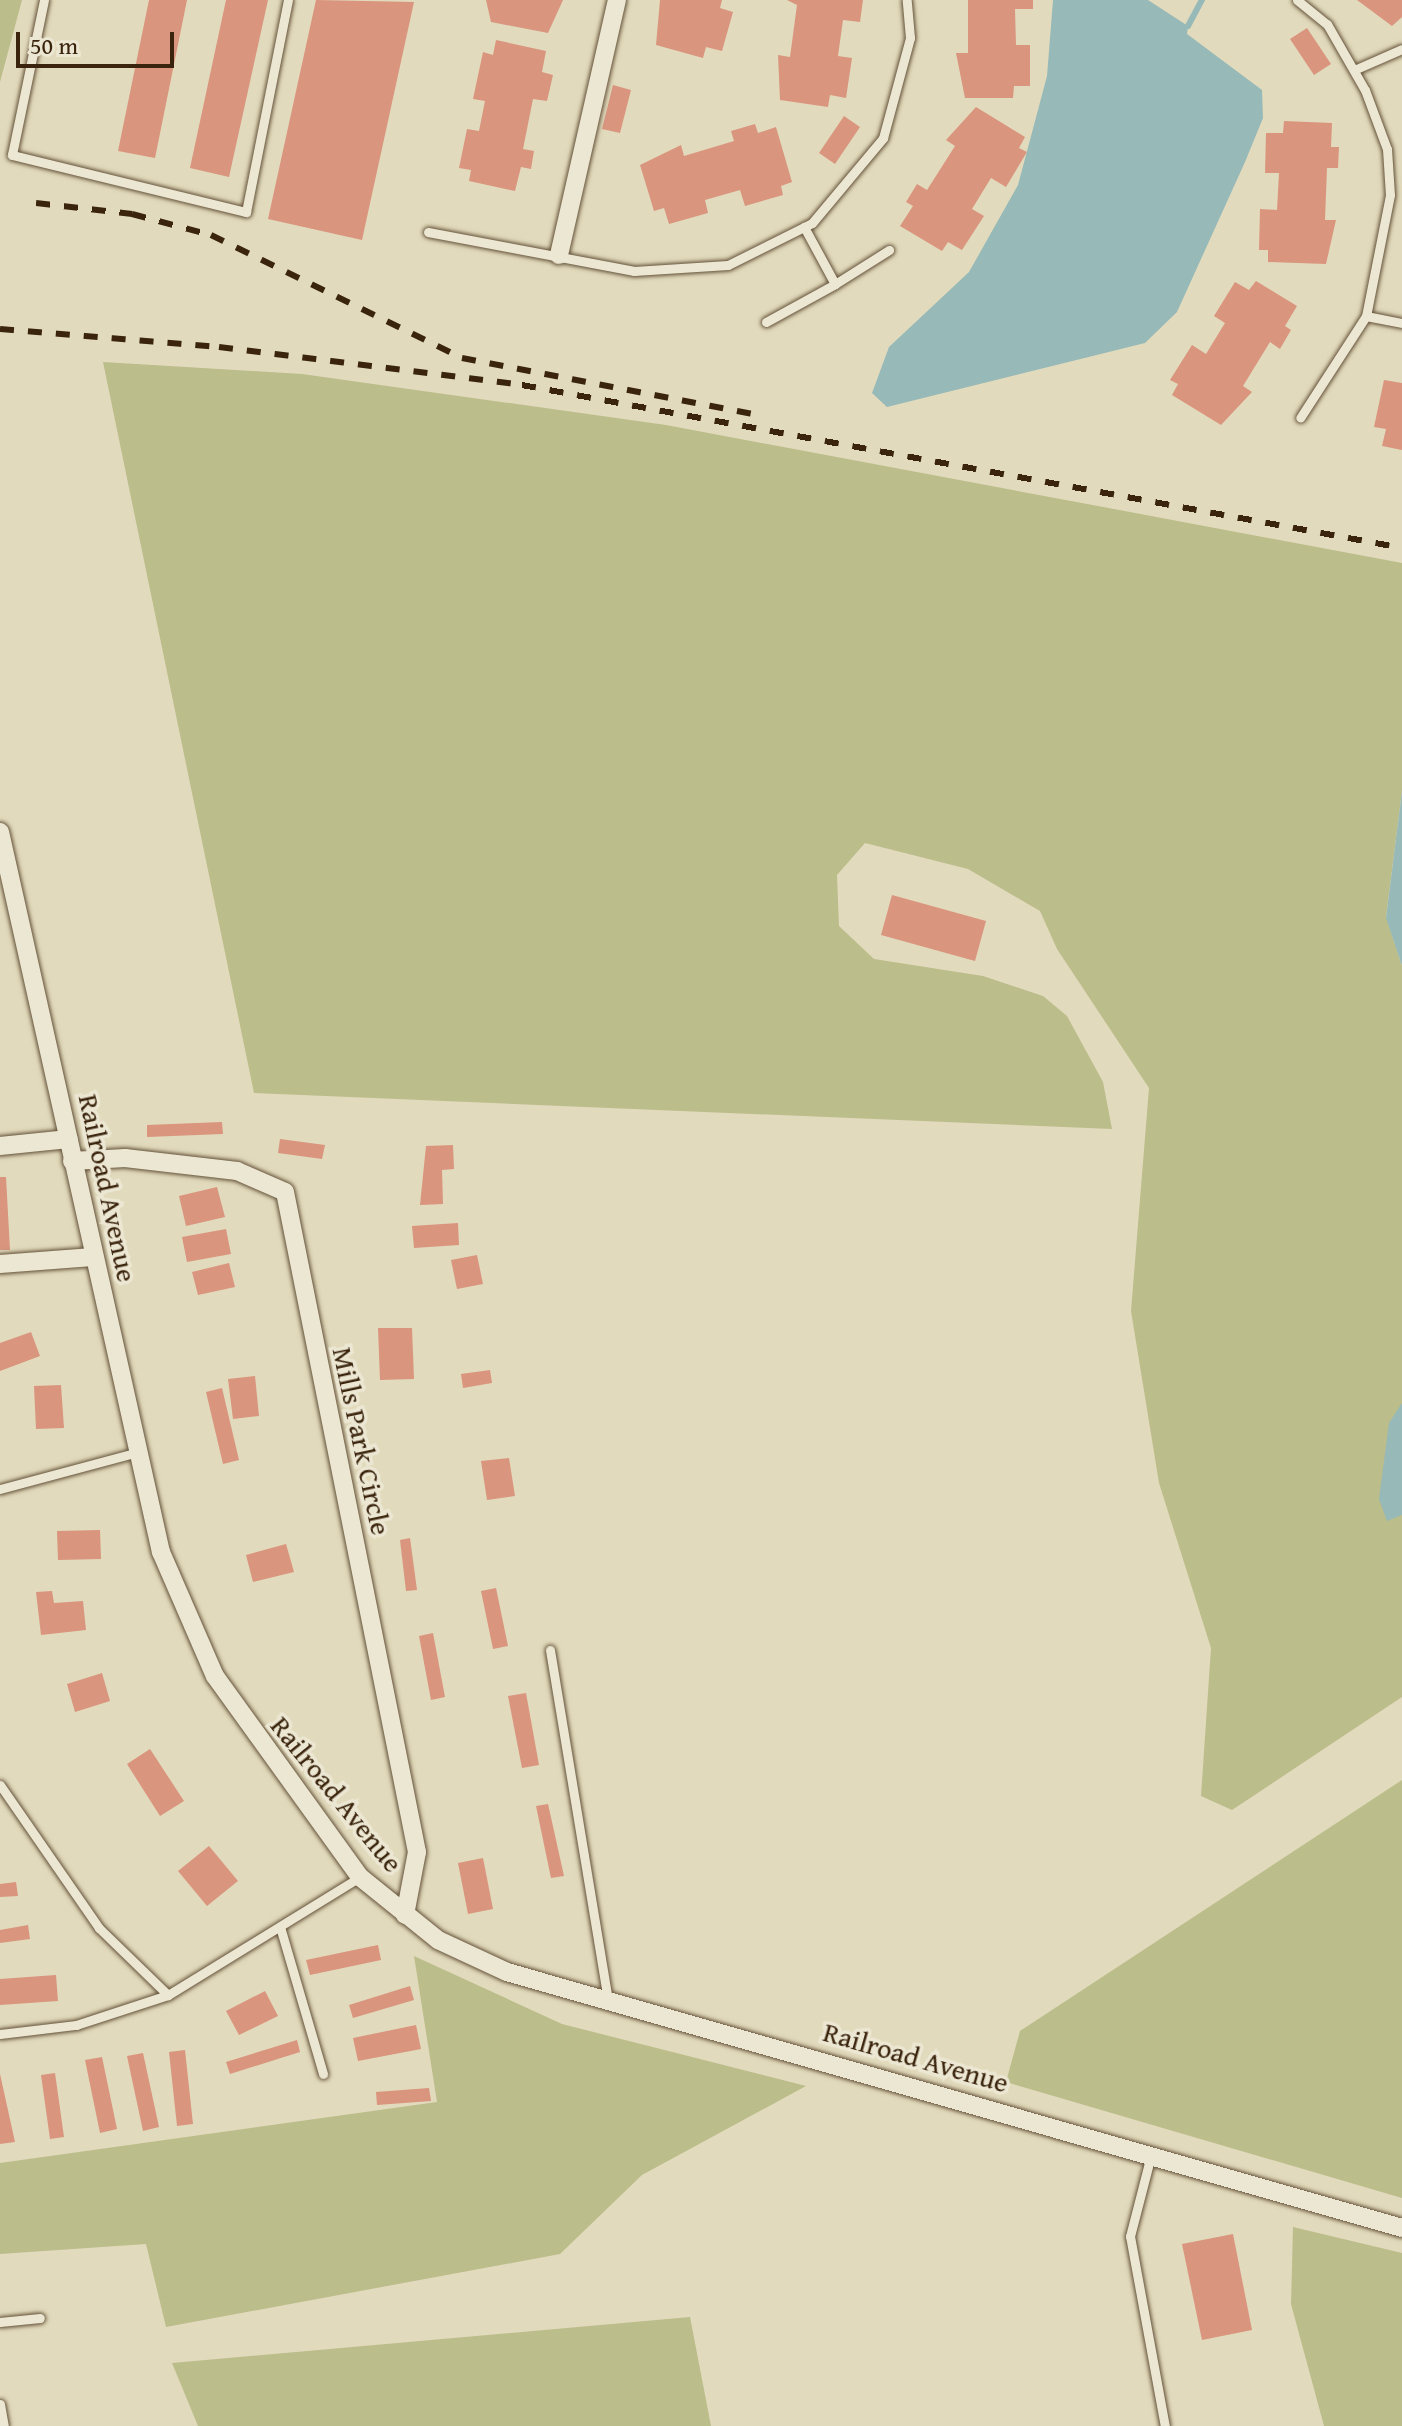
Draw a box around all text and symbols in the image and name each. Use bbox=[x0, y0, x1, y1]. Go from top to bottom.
scale bar bbox=[20, 16, 178, 66]
text: 50 m bbox=[30, 28, 78, 63]
street label: Railroad Avenue bbox=[72, 1091, 144, 1285]
street label: Mills Park Circle bbox=[326, 1344, 398, 1538]
street label: Railroad Avenue bbox=[264, 1709, 410, 1879]
street label: Railroad Avenue bbox=[820, 2015, 1012, 2099]

